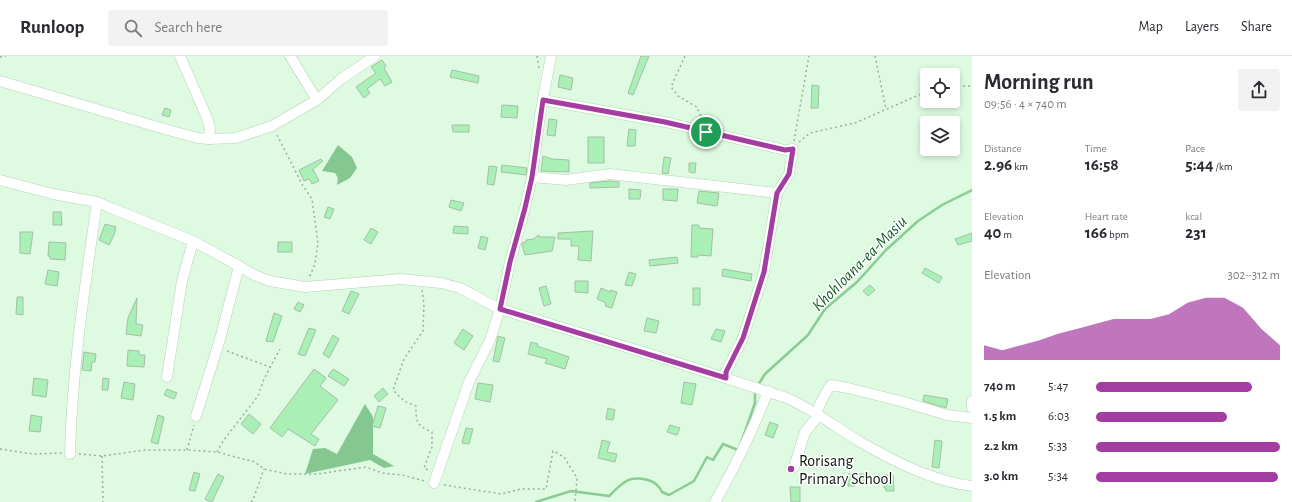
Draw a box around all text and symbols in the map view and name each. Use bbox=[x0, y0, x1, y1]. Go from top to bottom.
search box bbox=[108, 10, 388, 46]
icon: search bbox=[122, 17, 144, 39]
text: Runloop bbox=[20, 18, 84, 37]
text: Search here bbox=[154, 20, 222, 35]
text: Map bbox=[1138, 20, 1163, 34]
text: Layers bbox=[1185, 20, 1219, 34]
text: Share bbox=[1241, 20, 1272, 34]
map controls bbox=[920, 68, 960, 156]
button: locate bbox=[920, 68, 960, 108]
button: share bbox=[1238, 69, 1280, 111]
text: Morning run bbox=[984, 71, 1094, 93]
text: 09:56 · 4 × 740 m bbox=[984, 98, 1067, 111]
pin bbox=[689, 115, 723, 149]
button: layers bbox=[920, 116, 960, 156]
icon: arrive bbox=[695, 121, 717, 143]
text: Distance bbox=[984, 143, 1021, 154]
text: Time bbox=[1085, 143, 1107, 154]
text: Pace bbox=[1185, 143, 1205, 154]
text: 2.96 bbox=[984, 156, 1012, 173]
text: 16:58 bbox=[1085, 156, 1119, 173]
text: 5:44 bbox=[1185, 156, 1214, 173]
text: km bbox=[1012, 161, 1028, 172]
text: /km bbox=[1214, 161, 1232, 172]
text: Elevation bbox=[984, 211, 1024, 222]
text: Heart rate bbox=[1085, 211, 1128, 222]
text: kcal bbox=[1185, 211, 1202, 222]
water label: Khohloana-ea-Masiu bbox=[809, 213, 910, 314]
text: 40 bbox=[984, 224, 1001, 241]
text: 166 bbox=[1085, 224, 1107, 241]
text: 231 bbox=[1185, 224, 1207, 241]
text: m bbox=[1001, 229, 1012, 240]
text: bpm bbox=[1107, 229, 1129, 240]
text: Elevation bbox=[984, 269, 1031, 282]
text: 302–312 m bbox=[1227, 269, 1280, 282]
text: 740 m bbox=[984, 380, 1015, 393]
text: 5:47 bbox=[1048, 380, 1068, 393]
text: 1.5 km bbox=[984, 410, 1016, 423]
text: 6:03 bbox=[1048, 410, 1069, 423]
text: 2.2 km bbox=[984, 440, 1018, 453]
text: 5:33 bbox=[1048, 440, 1067, 453]
place label: Rorisang Primary School bbox=[799, 453, 892, 488]
marker: Rorisang Primary School bbox=[786, 464, 796, 474]
text: 3.0 km bbox=[984, 470, 1018, 483]
text: 5:34 bbox=[1048, 470, 1068, 483]

